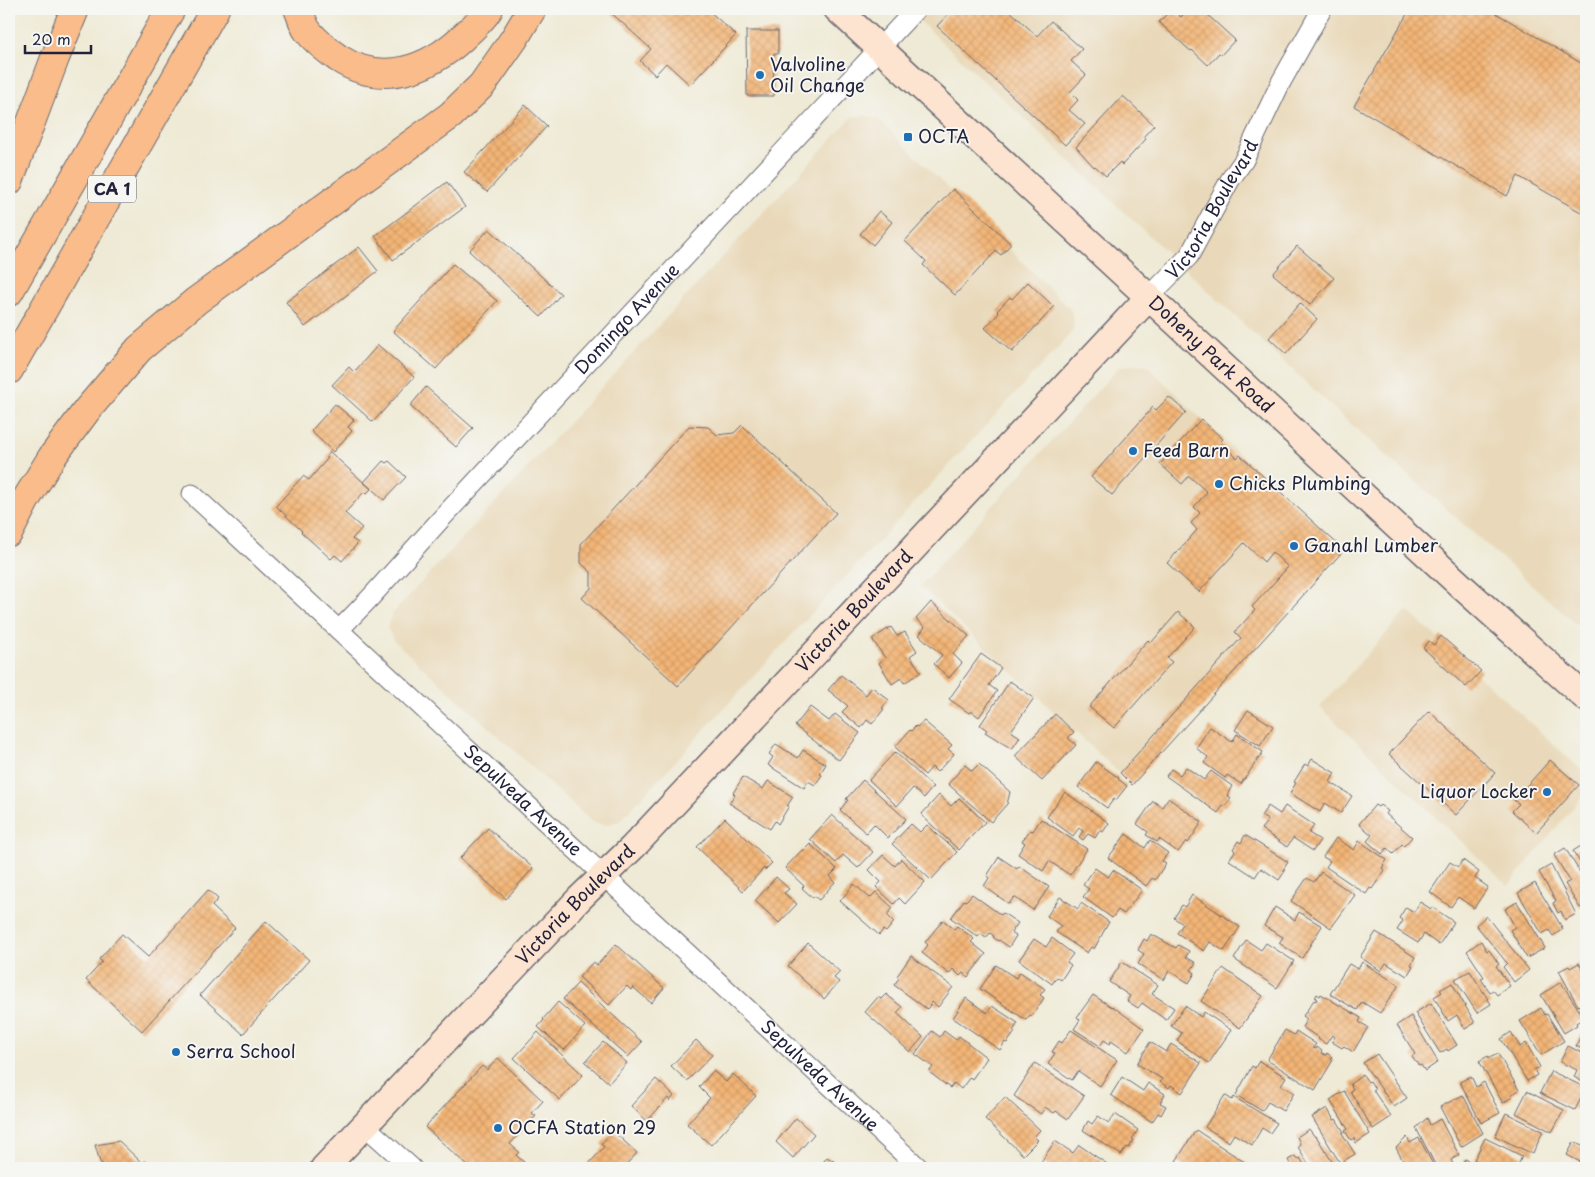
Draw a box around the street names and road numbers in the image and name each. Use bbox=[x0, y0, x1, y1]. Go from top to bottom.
street label: Victoria Boulevard bbox=[1158, 135, 1264, 285]
road number: CA 1 bbox=[88, 175, 136, 202]
street label: Domingo Avenue bbox=[567, 256, 685, 380]
street label: Doheny Park Road bbox=[1143, 288, 1281, 419]
street label: Victoria Boulevard bbox=[789, 542, 918, 678]
street label: Sepulveda Avenue bbox=[458, 738, 589, 862]
street label: Victoria Boulevard bbox=[508, 837, 640, 970]
street label: Sepulveda Avenue bbox=[755, 1013, 886, 1137]

